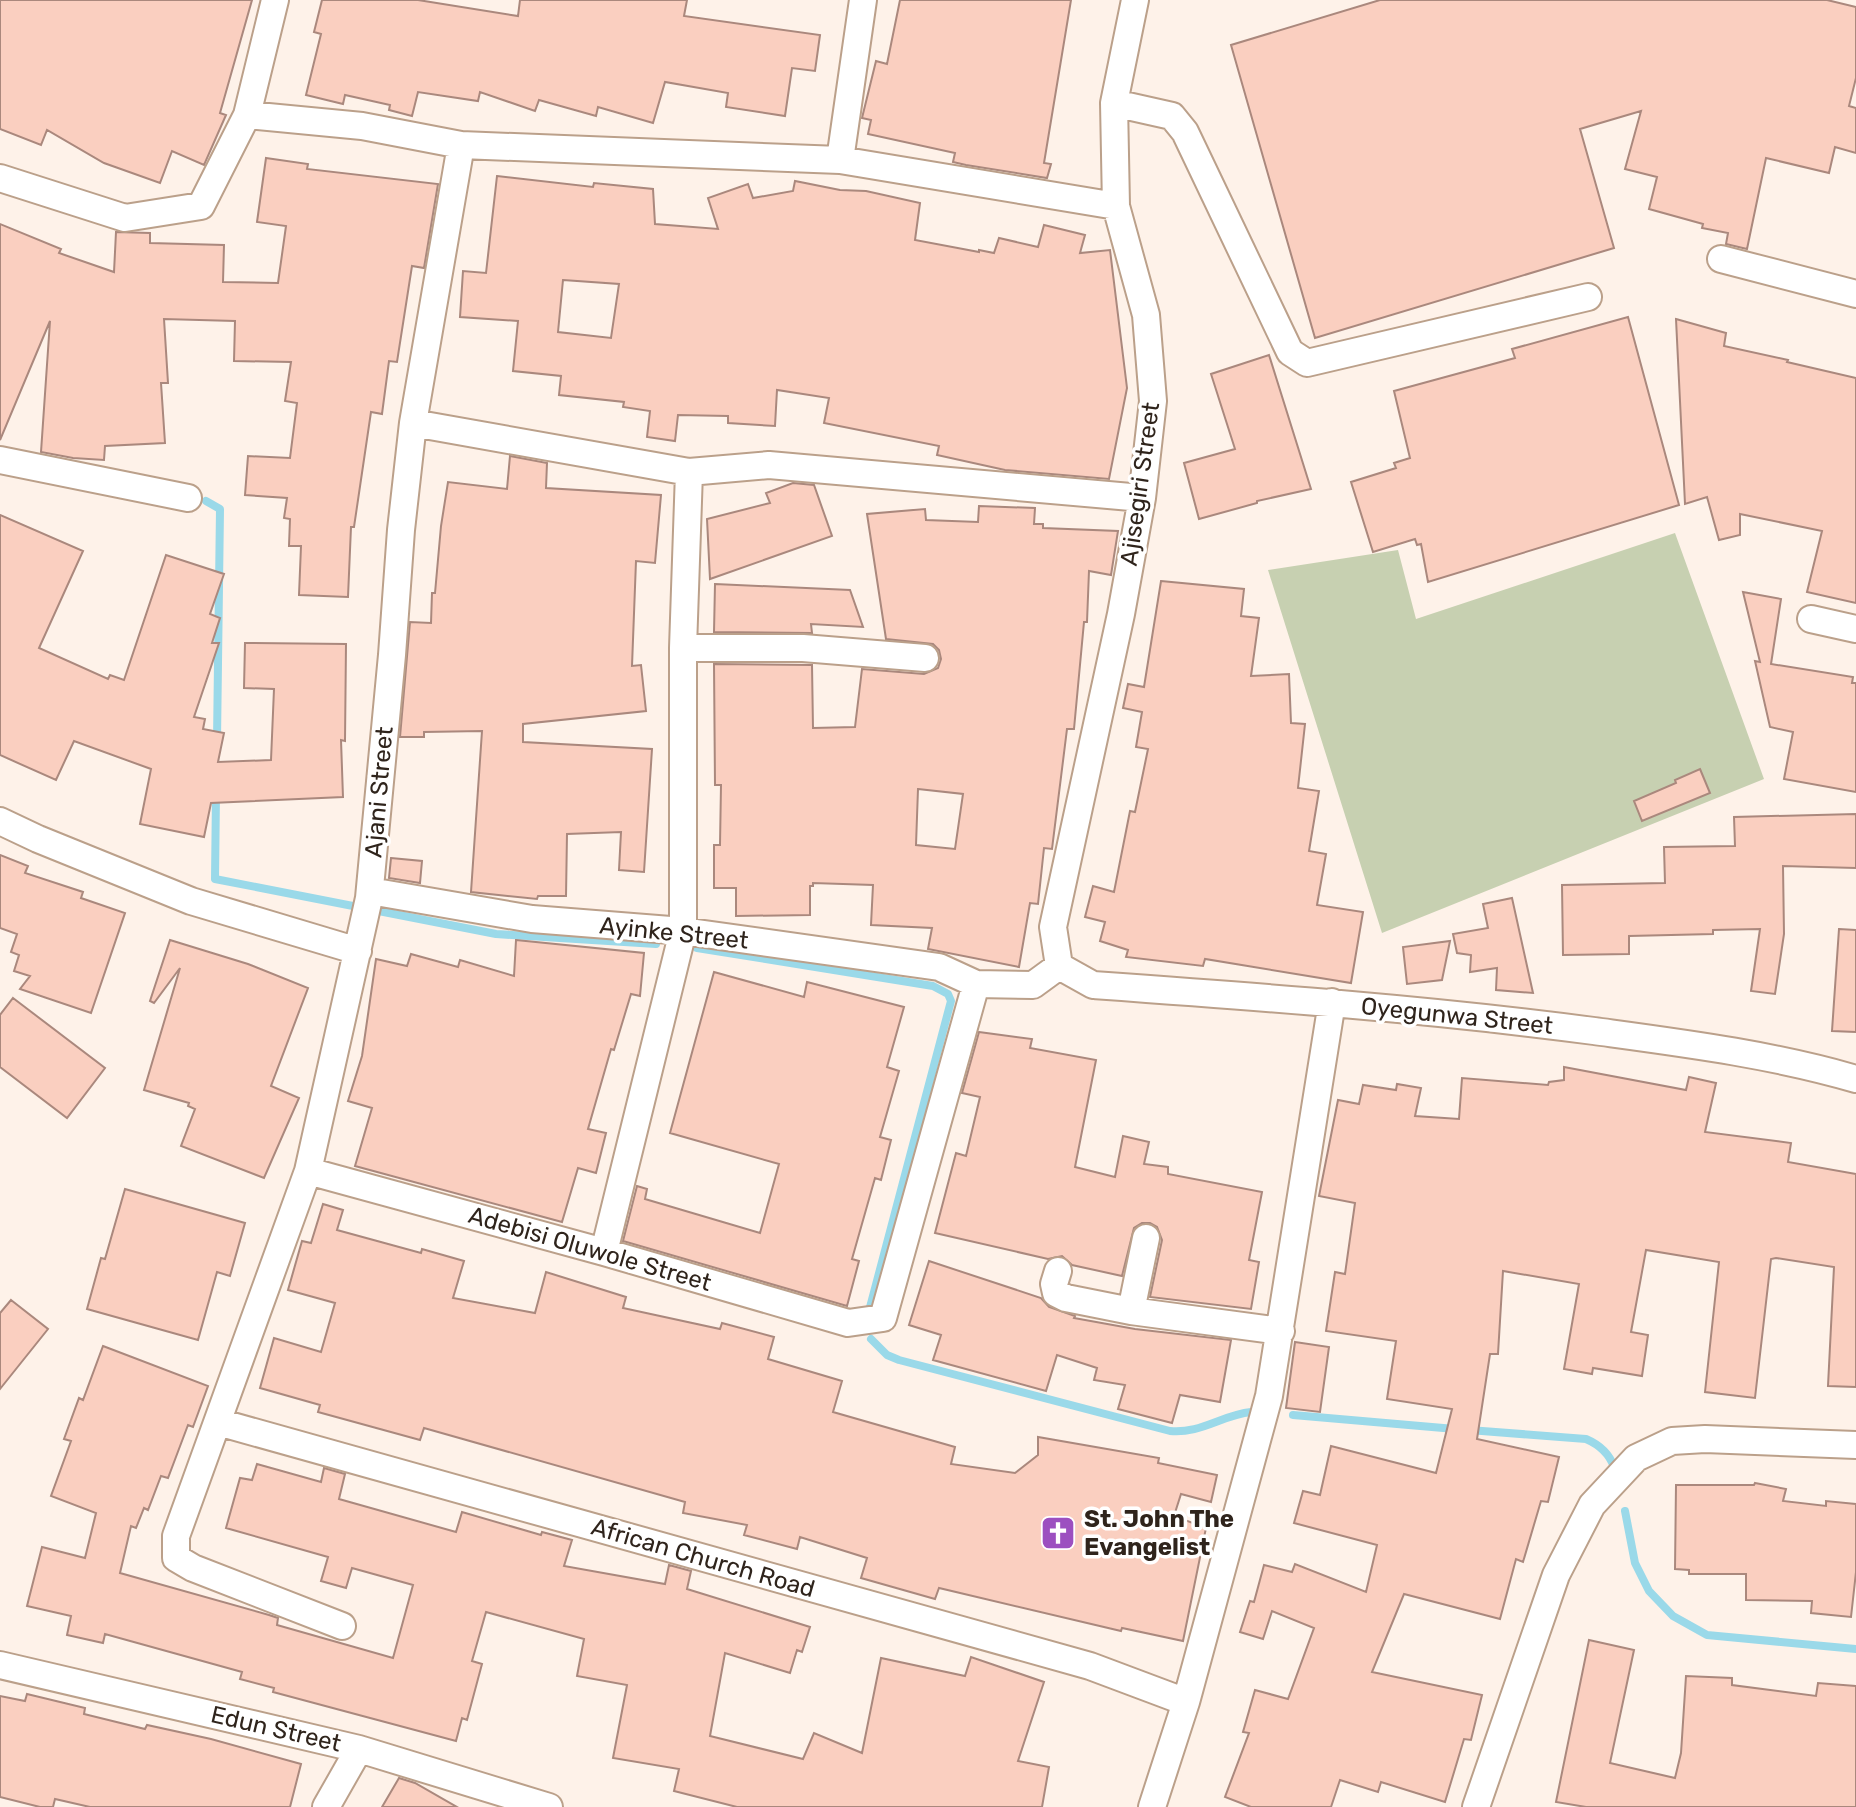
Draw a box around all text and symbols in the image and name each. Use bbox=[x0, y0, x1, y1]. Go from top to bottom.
street label: Ajisegiri Street bbox=[1115, 401, 1165, 567]
street label: Ajani Street bbox=[359, 725, 399, 859]
street label: Ayinke Street bbox=[598, 911, 750, 955]
street label: Oyegunwa Street bbox=[1360, 992, 1554, 1040]
street label: Adebisi Oluwole Street bbox=[465, 1201, 715, 1297]
place label: St. John The Evangelist bbox=[1084, 1505, 1234, 1561]
street label: African Church Road bbox=[588, 1513, 818, 1603]
church icon: St. John The Evangelist bbox=[1039, 1514, 1077, 1552]
street label: Edun Street bbox=[208, 1700, 344, 1758]

